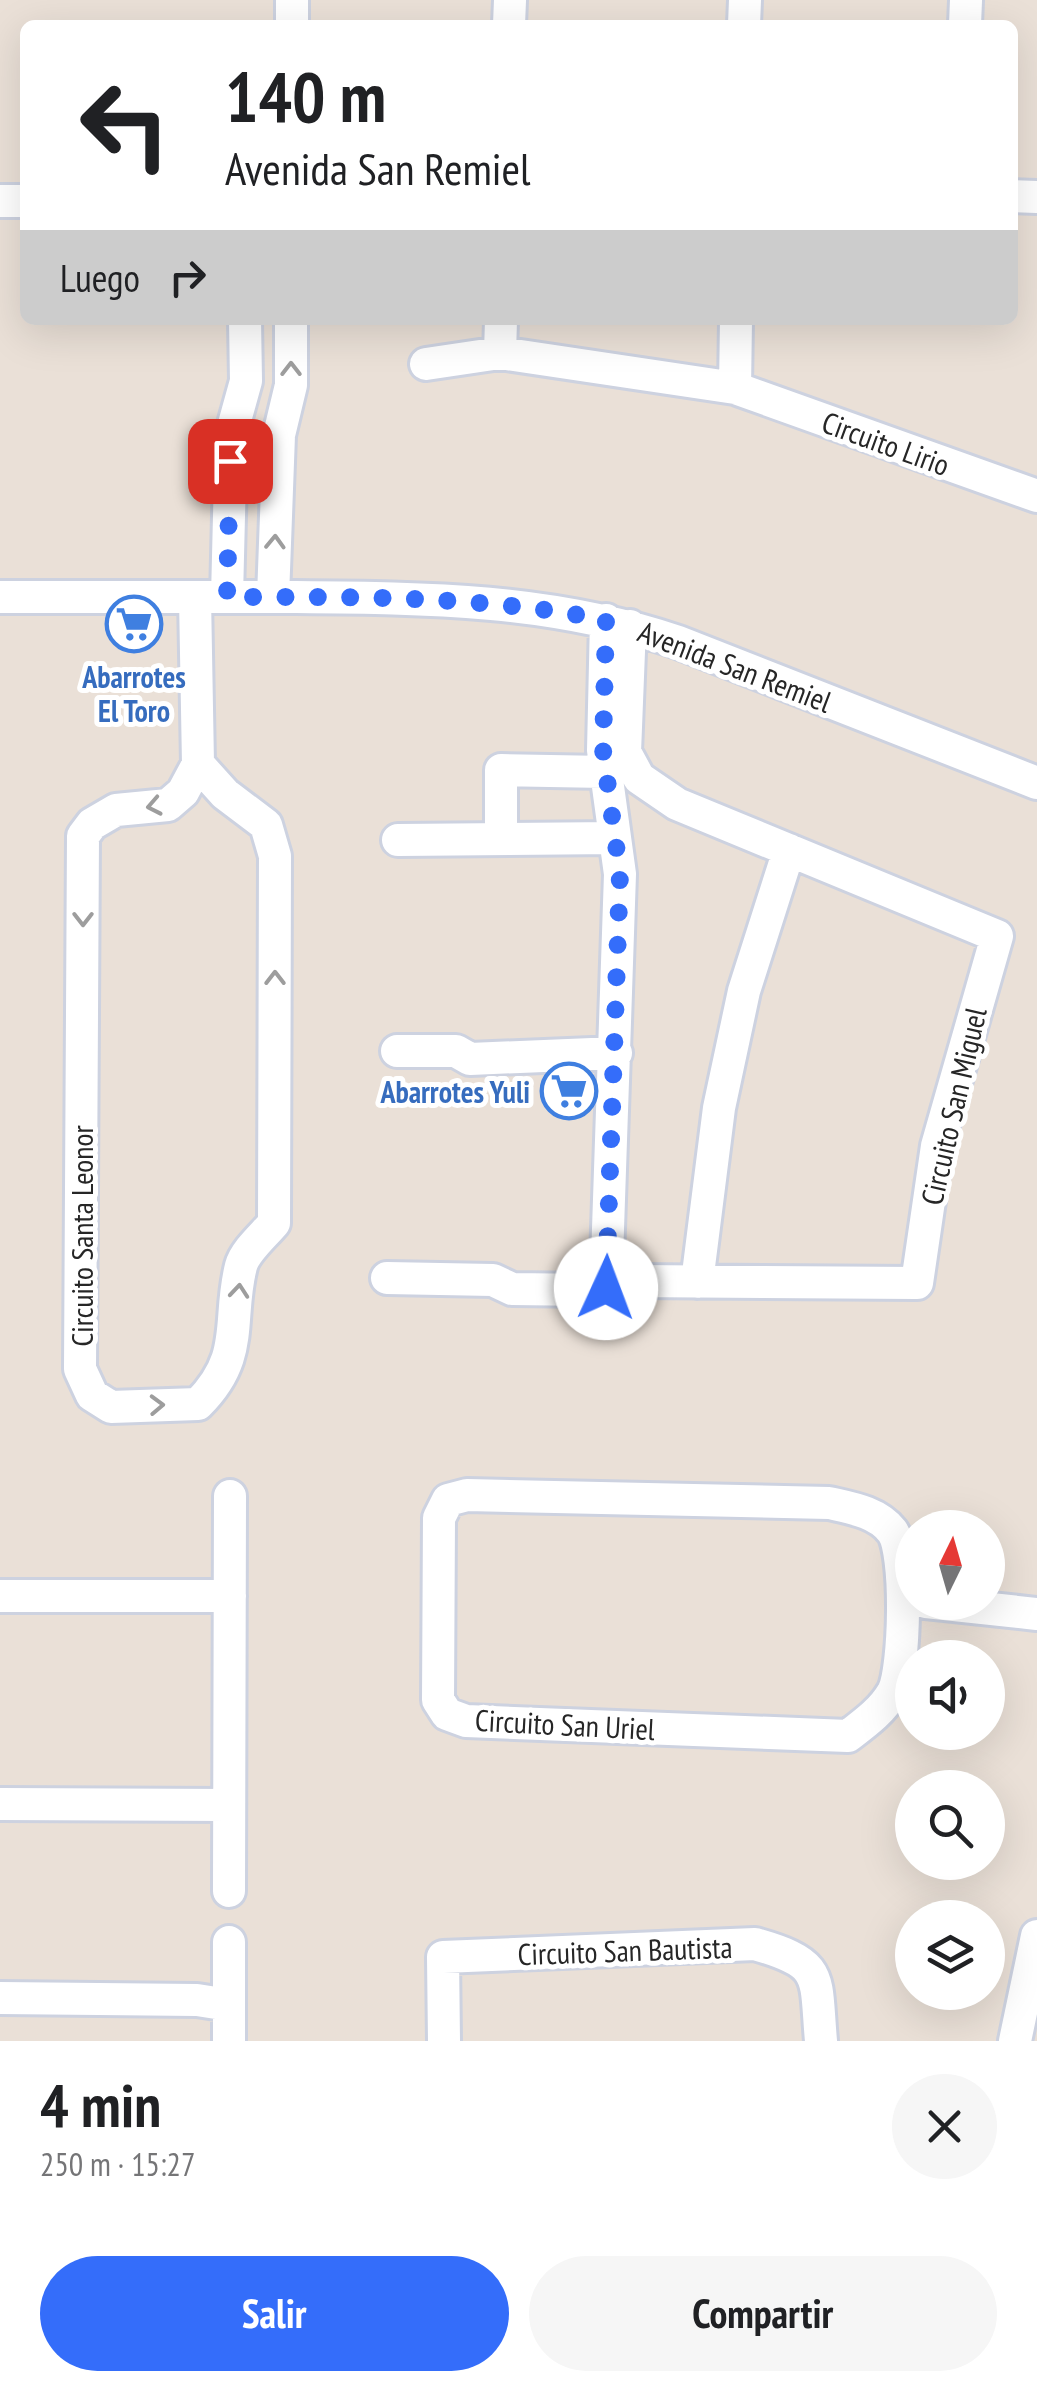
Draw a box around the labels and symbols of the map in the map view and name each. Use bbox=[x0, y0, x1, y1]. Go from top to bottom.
one-way arrow bbox=[280, 361, 302, 376]
street label: Circuito Lirio bbox=[817, 402, 955, 484]
pin bbox=[188, 419, 273, 504]
one-way arrow bbox=[264, 534, 285, 550]
supermarket icon: Abarrotes El Toro bbox=[104, 594, 164, 654]
street label: Avenida San Remiel bbox=[633, 611, 837, 721]
place label: Abarrotes El Toro bbox=[81, 657, 186, 730]
one-way arrow bbox=[146, 795, 163, 816]
one-way arrow bbox=[72, 912, 94, 927]
one-way arrow bbox=[264, 970, 286, 986]
street label: Circuito San Miguel bbox=[911, 1004, 995, 1208]
supermarket icon: Abarrotes Yuli bbox=[539, 1061, 599, 1121]
place label: Abarrotes Yuli bbox=[379, 1072, 530, 1111]
street label: Circuito Santa Leonor bbox=[62, 1125, 101, 1347]
position arrow bbox=[554, 1236, 658, 1340]
one-way arrow bbox=[227, 1283, 249, 1299]
one-way arrow bbox=[149, 1395, 165, 1416]
north arrow bbox=[895, 1510, 1005, 1620]
street label: Circuito San Uriel bbox=[474, 1700, 656, 1748]
street label: Circuito San Bautista bbox=[517, 1927, 733, 1973]

